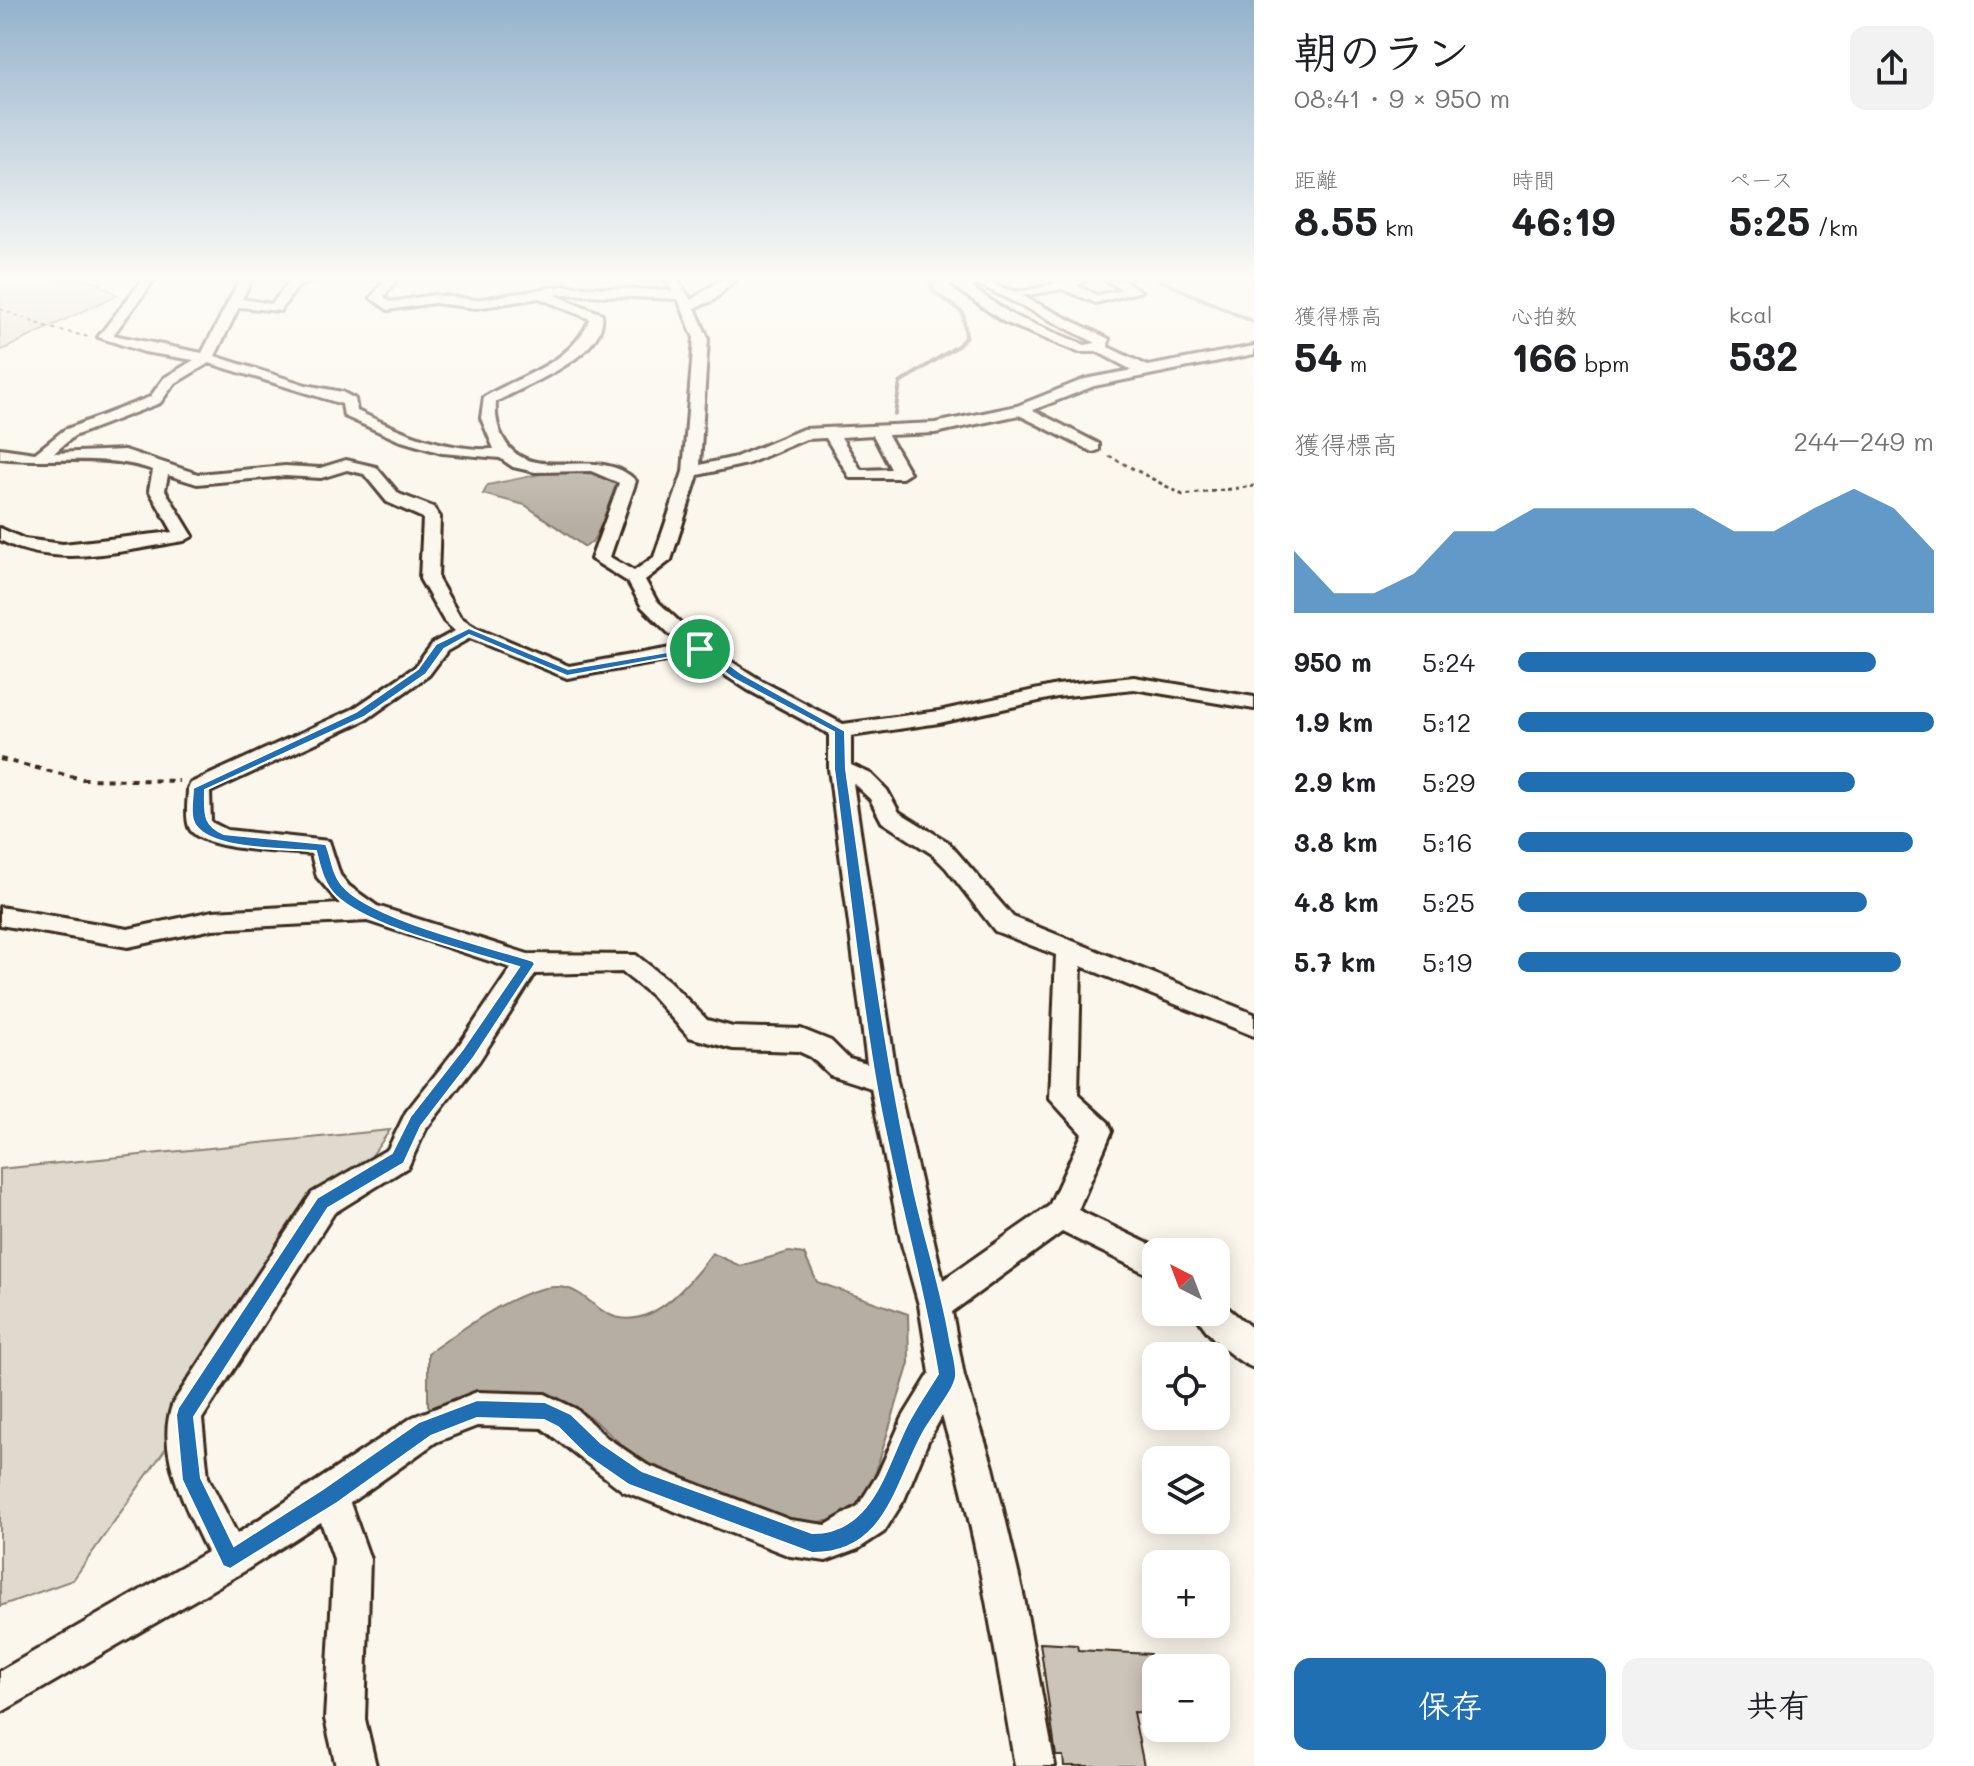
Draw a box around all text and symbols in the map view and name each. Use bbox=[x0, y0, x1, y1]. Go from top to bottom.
text: 朝のラン bbox=[1294, 22, 1470, 79]
button: share bbox=[1850, 26, 1934, 110]
text: 08:41 · 9 × 950 m bbox=[1294, 81, 1510, 115]
text: 距離 bbox=[1294, 165, 1338, 194]
text: 時間 bbox=[1511, 165, 1555, 194]
text: ペース bbox=[1729, 165, 1793, 194]
text: 8.55 bbox=[1294, 194, 1378, 246]
text: 46:19 bbox=[1511, 194, 1615, 246]
text: 5:25 bbox=[1729, 194, 1810, 246]
text: km bbox=[1378, 213, 1414, 242]
text: /km bbox=[1810, 213, 1858, 242]
text: kcal bbox=[1729, 300, 1773, 329]
text: 獲得標高 bbox=[1294, 301, 1382, 330]
text: 心拍数 bbox=[1511, 301, 1577, 330]
text: 532 bbox=[1729, 329, 1798, 381]
text: 54 bbox=[1294, 330, 1343, 382]
text: 166 bbox=[1511, 330, 1577, 382]
text: m bbox=[1343, 349, 1367, 378]
text: bpm bbox=[1577, 349, 1630, 378]
text: 244–249 m bbox=[1794, 424, 1934, 458]
text: 獲得標高 bbox=[1294, 427, 1398, 461]
pin bbox=[666, 615, 734, 683]
icon: arrive bbox=[678, 627, 722, 671]
text: 950 m bbox=[1294, 645, 1372, 679]
text: 5:24 bbox=[1422, 645, 1475, 679]
text: 1.9 km bbox=[1294, 705, 1373, 739]
text: 5:12 bbox=[1422, 705, 1471, 739]
text: 2.9 km bbox=[1294, 765, 1376, 799]
text: 5:29 bbox=[1422, 765, 1475, 799]
text: 3.8 km bbox=[1294, 825, 1378, 859]
text: 5:16 bbox=[1422, 825, 1473, 859]
text: 4.8 km bbox=[1294, 885, 1379, 919]
text: 5:25 bbox=[1422, 885, 1475, 919]
text: 5.7 km bbox=[1294, 945, 1376, 979]
text: 5:19 bbox=[1422, 945, 1472, 979]
north arrow bbox=[1142, 1238, 1230, 1326]
map controls bbox=[1142, 1238, 1230, 1742]
button: locate bbox=[1142, 1342, 1230, 1430]
button: layers bbox=[1142, 1446, 1230, 1534]
button: + bbox=[1142, 1550, 1230, 1638]
button: − bbox=[1142, 1654, 1230, 1742]
button: 保存 bbox=[1294, 1658, 1606, 1750]
button: 共有 bbox=[1622, 1658, 1934, 1750]

